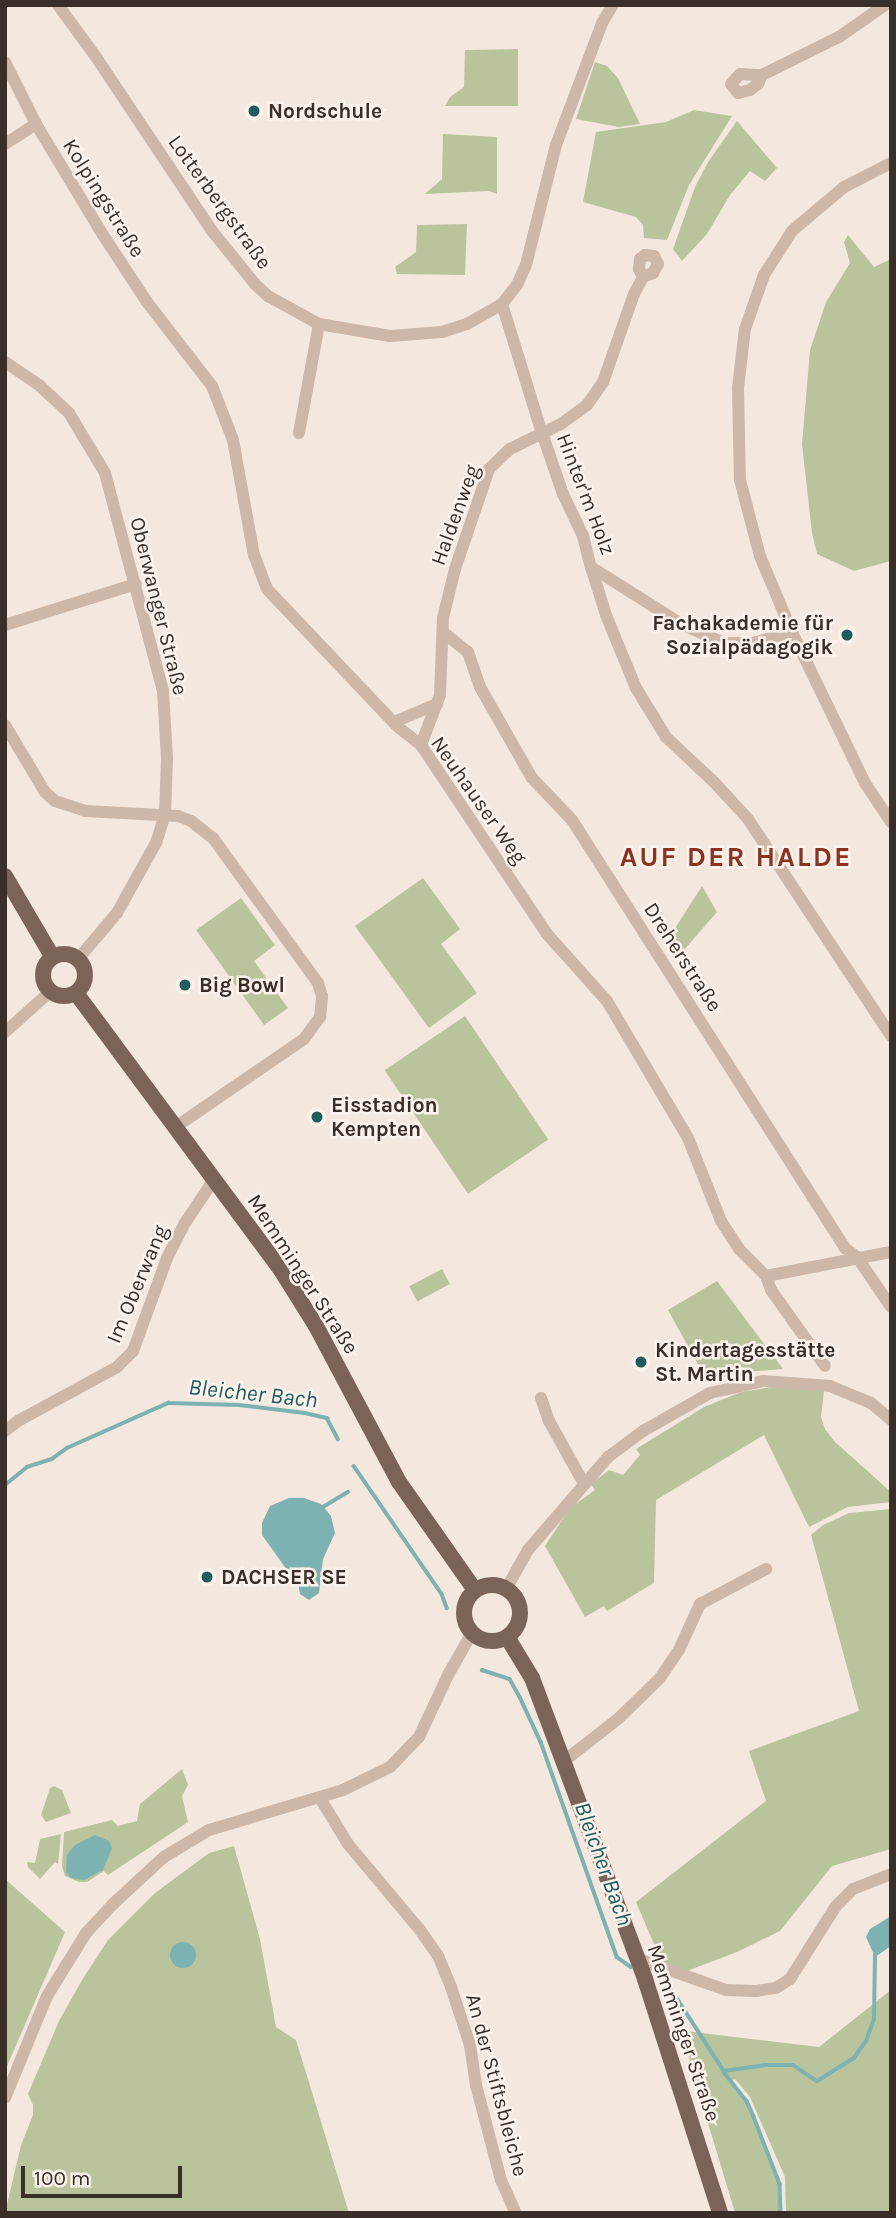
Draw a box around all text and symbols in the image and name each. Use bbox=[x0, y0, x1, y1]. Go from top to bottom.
place label: Nordschule bbox=[268, 98, 382, 124]
marker: Nordschule bbox=[246, 103, 262, 119]
street label: Lotterbergstraße bbox=[163, 130, 277, 274]
street label: Kolpingstraße bbox=[58, 134, 150, 262]
street label: Hinter'm Holz bbox=[551, 430, 621, 558]
street label: Haldenweg bbox=[425, 461, 485, 569]
street label: Oberwanger Straße bbox=[125, 514, 193, 698]
place label: Fachakademie für Sozialpädagogik bbox=[652, 610, 833, 660]
marker: Fachakademie für Sozialpädagogik bbox=[839, 627, 855, 643]
street label: Neuhauser Weg bbox=[426, 731, 532, 869]
district label: AUF DER HALDE bbox=[621, 840, 851, 874]
street label: Dreherstraße bbox=[638, 898, 728, 1016]
place label: Big Bowl bbox=[199, 972, 285, 998]
marker: Big Bowl bbox=[177, 977, 193, 993]
place label: Eisstadion Kempten bbox=[331, 1092, 438, 1142]
marker: Eisstadion Kempten bbox=[309, 1109, 325, 1125]
street label: Memminger Straße bbox=[242, 1189, 364, 1359]
street label: Im Oberwang bbox=[101, 1221, 173, 1347]
place label: Kindertagesstätte St. Martin bbox=[655, 1337, 835, 1387]
marker: Kindertagesstätte St. Martin bbox=[633, 1354, 649, 1370]
water label: Bleicher Bach bbox=[187, 1373, 319, 1415]
place label: DACHSER SE bbox=[221, 1564, 347, 1590]
marker: DACHSER SE bbox=[199, 1569, 215, 1585]
water label: Bleicher Bach bbox=[568, 1798, 638, 1930]
street label: Memminger Straße bbox=[642, 1941, 726, 2125]
street label: An der Stiftsbleiche bbox=[460, 1991, 534, 2179]
scale bar bbox=[24, 2152, 186, 2196]
text: 100 m bbox=[34, 2166, 91, 2190]

